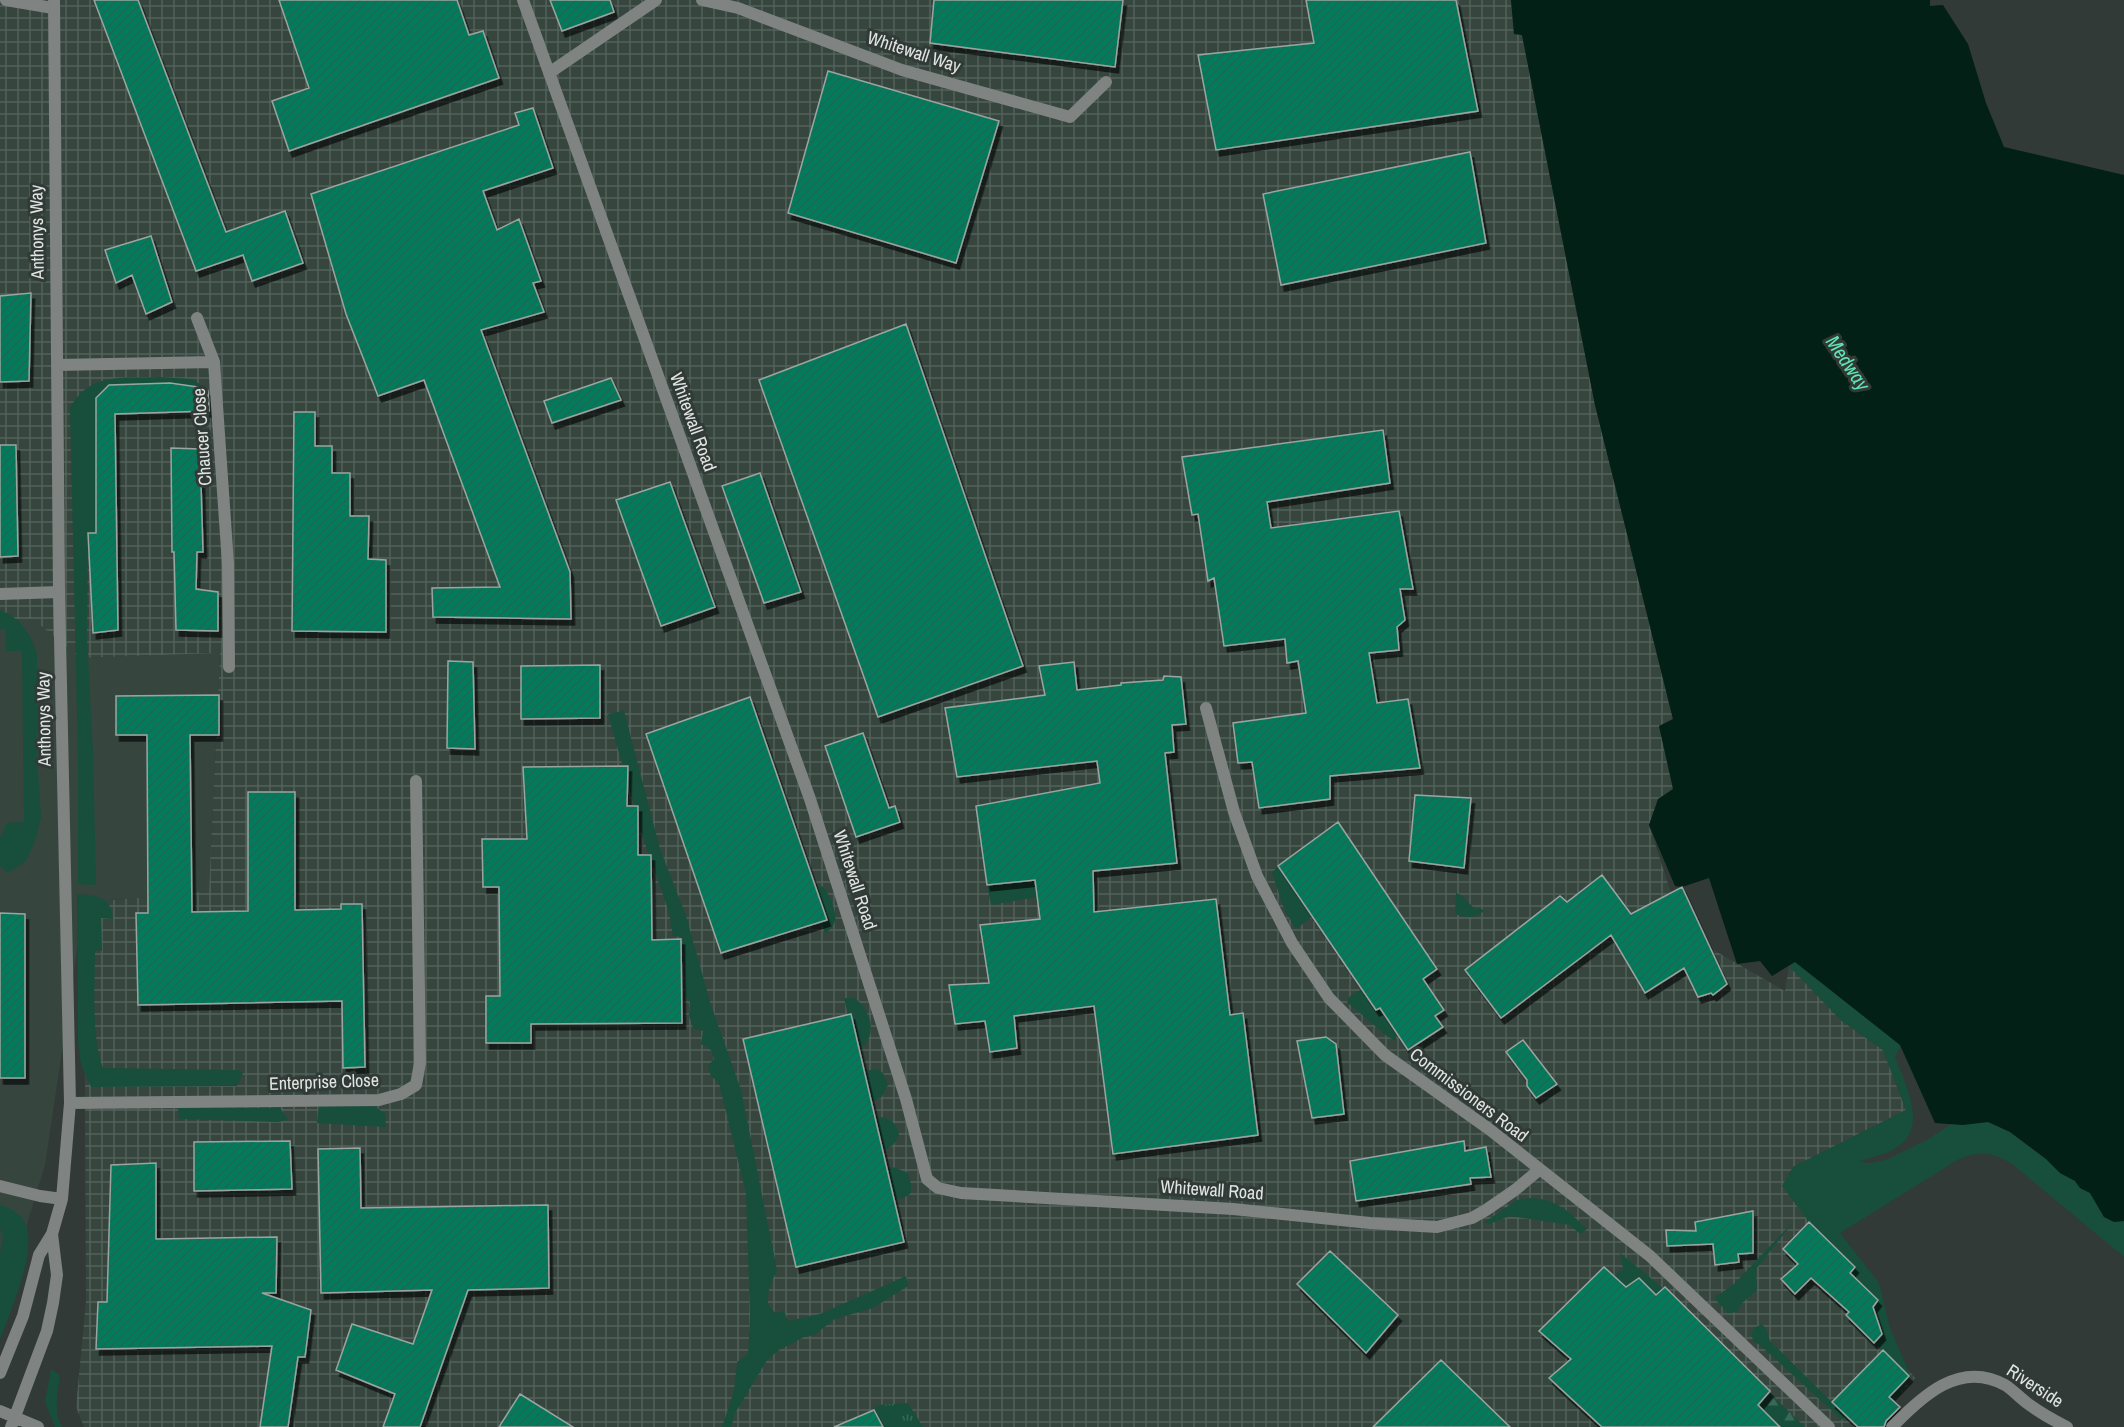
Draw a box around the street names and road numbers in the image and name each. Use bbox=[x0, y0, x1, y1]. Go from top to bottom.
street label: Whitewall Way bbox=[864, 25, 965, 79]
street label: Anthonys Way bbox=[23, 184, 50, 281]
street label: Whitewall Road bbox=[664, 369, 723, 475]
street label: Chaucer Close bbox=[186, 387, 217, 487]
street label: Anthonys Way bbox=[30, 671, 57, 768]
street label: Whitewall Road bbox=[828, 827, 883, 933]
street label: Commissioners Road bbox=[1405, 1042, 1534, 1148]
street label: Enterprise Close bbox=[269, 1067, 379, 1096]
street label: Whitewall Road bbox=[1160, 1173, 1264, 1206]
street label: Riverside bbox=[2002, 1358, 2069, 1413]

